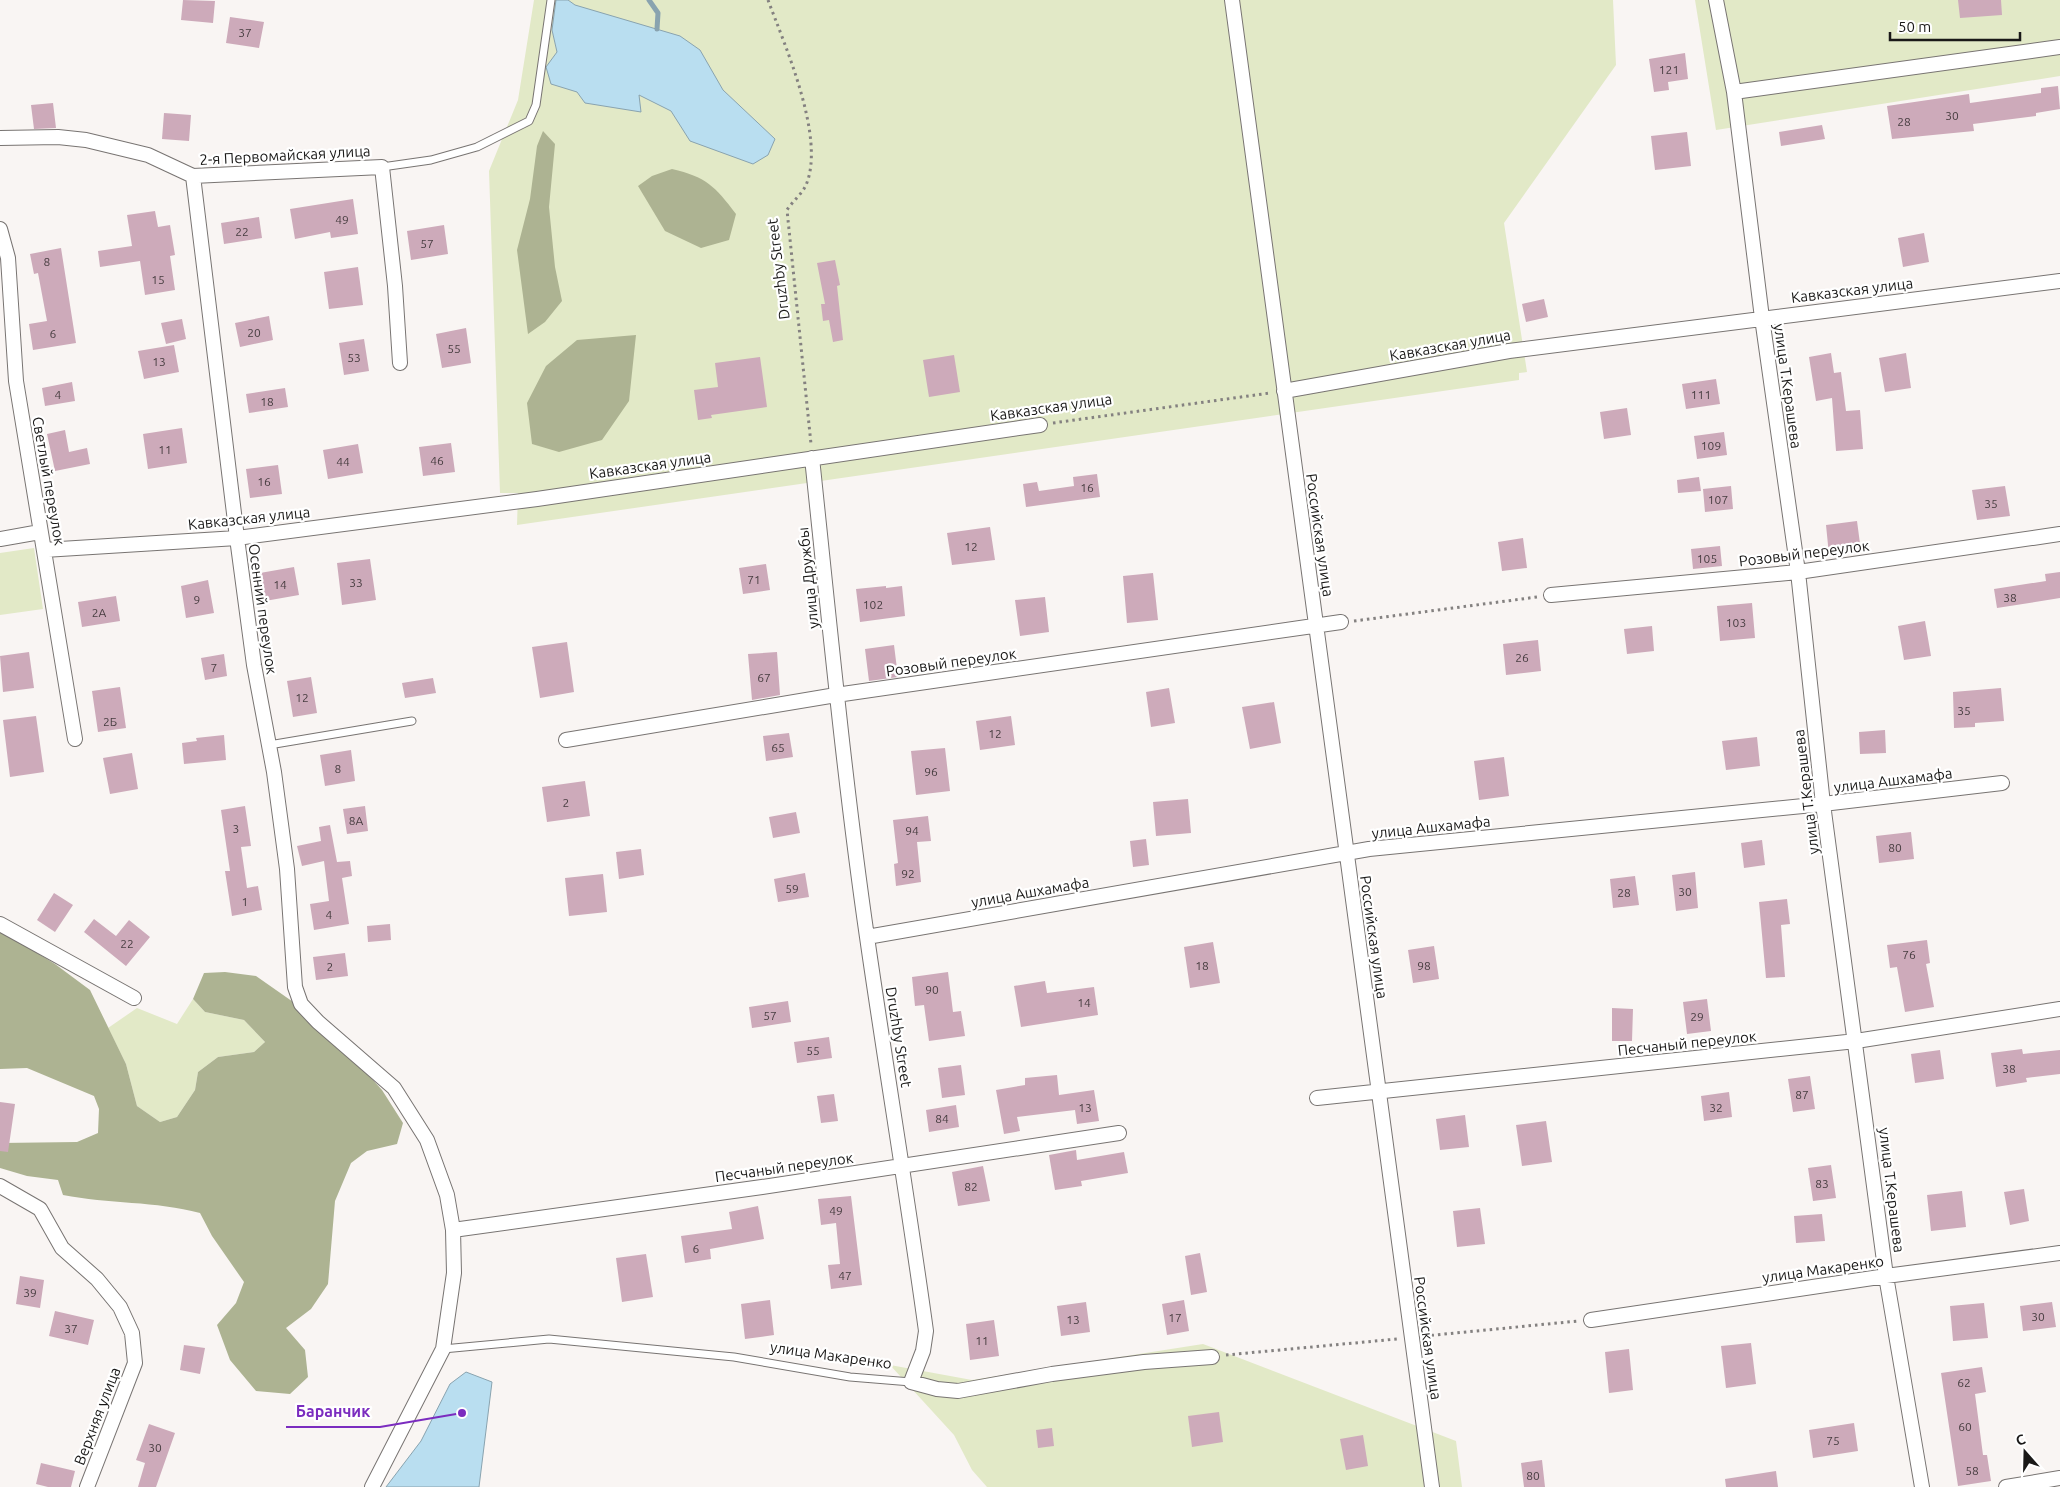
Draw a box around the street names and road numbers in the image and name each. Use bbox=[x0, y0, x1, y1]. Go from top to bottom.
street label: 2-я Первомайская улица bbox=[199, 142, 371, 168]
street label: Druzhby Street bbox=[763, 217, 793, 320]
street label: Кавказcкая улица bbox=[1790, 274, 1914, 306]
street label: улица Т.Керашева bbox=[1771, 323, 1805, 449]
street label: Кавказcкая улица bbox=[1388, 326, 1512, 364]
street label: Кавказcкая улица bbox=[989, 390, 1113, 424]
street label: Светлый переулок bbox=[29, 415, 69, 547]
street label: Кавказcкая улица bbox=[588, 448, 712, 482]
street label: Российская улица bbox=[1303, 472, 1337, 598]
street label: Кавказcкая улица bbox=[187, 503, 311, 533]
street label: улица Дружбы bbox=[794, 526, 822, 630]
street label: Розовый переулок bbox=[1738, 537, 1871, 569]
street label: Осенний переулок bbox=[245, 543, 281, 676]
street label: Розовый переулок bbox=[885, 644, 1017, 680]
street label: улица Т.Керашева bbox=[1790, 729, 1822, 855]
street label: улица Ашхамафа bbox=[1833, 764, 1953, 796]
street label: улица Ашхамафа bbox=[1371, 812, 1491, 842]
street label: улица Ашхамафа bbox=[970, 873, 1090, 911]
street label: Российская улица bbox=[1357, 874, 1391, 1000]
street label: Druzhby Street bbox=[883, 985, 915, 1089]
street label: Песчаный переулок bbox=[1617, 1027, 1758, 1059]
street label: улица Т.Керашева bbox=[1876, 1127, 1908, 1253]
street label: Песчаный переулок bbox=[714, 1149, 855, 1185]
street label: улица Макаренко bbox=[1761, 1252, 1885, 1286]
street label: Российская улица bbox=[1411, 1275, 1445, 1401]
street label: улица Макаренко bbox=[769, 1338, 893, 1372]
street label: Верхняя улица bbox=[71, 1365, 123, 1467]

